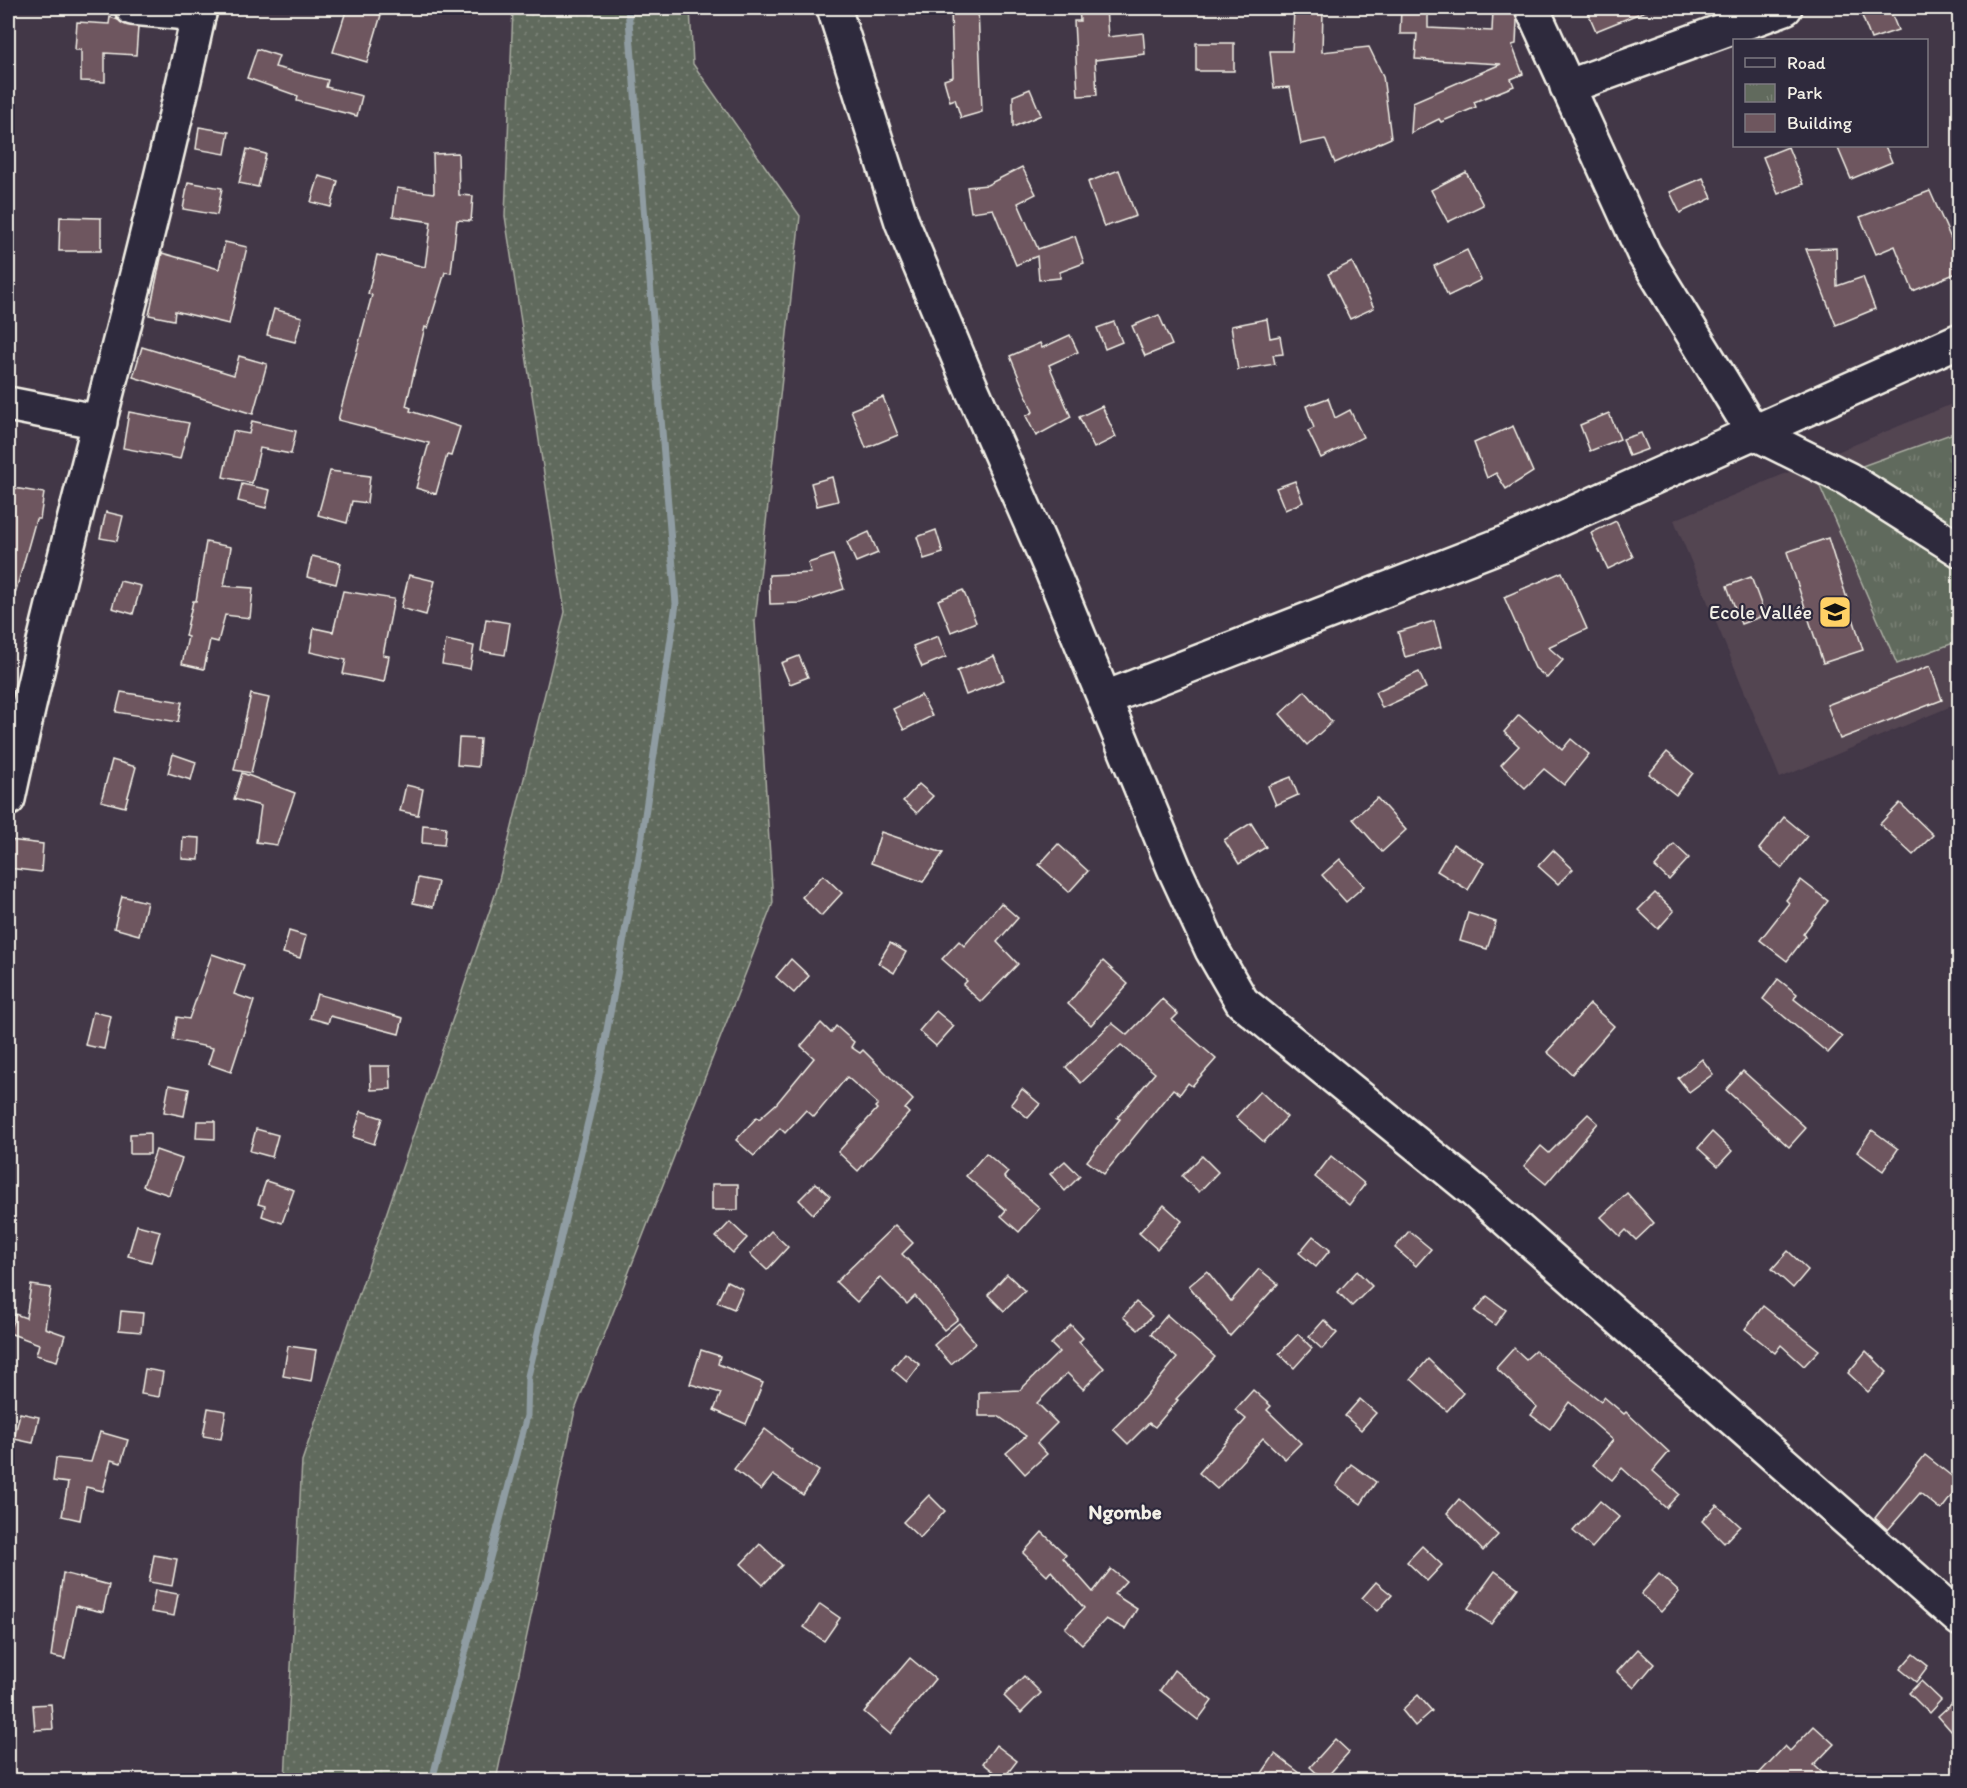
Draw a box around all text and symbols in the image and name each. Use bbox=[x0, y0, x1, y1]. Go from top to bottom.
legend bbox=[1733, 39, 1928, 147]
text: Road bbox=[1787, 52, 1826, 74]
text: Park bbox=[1787, 82, 1822, 104]
text: Building bbox=[1787, 112, 1853, 134]
school or university icon: Ecole Vallée bbox=[1817, 594, 1853, 630]
place label: Ecole Vallée bbox=[1709, 600, 1812, 624]
district label: Ngombe bbox=[1088, 1499, 1162, 1525]

